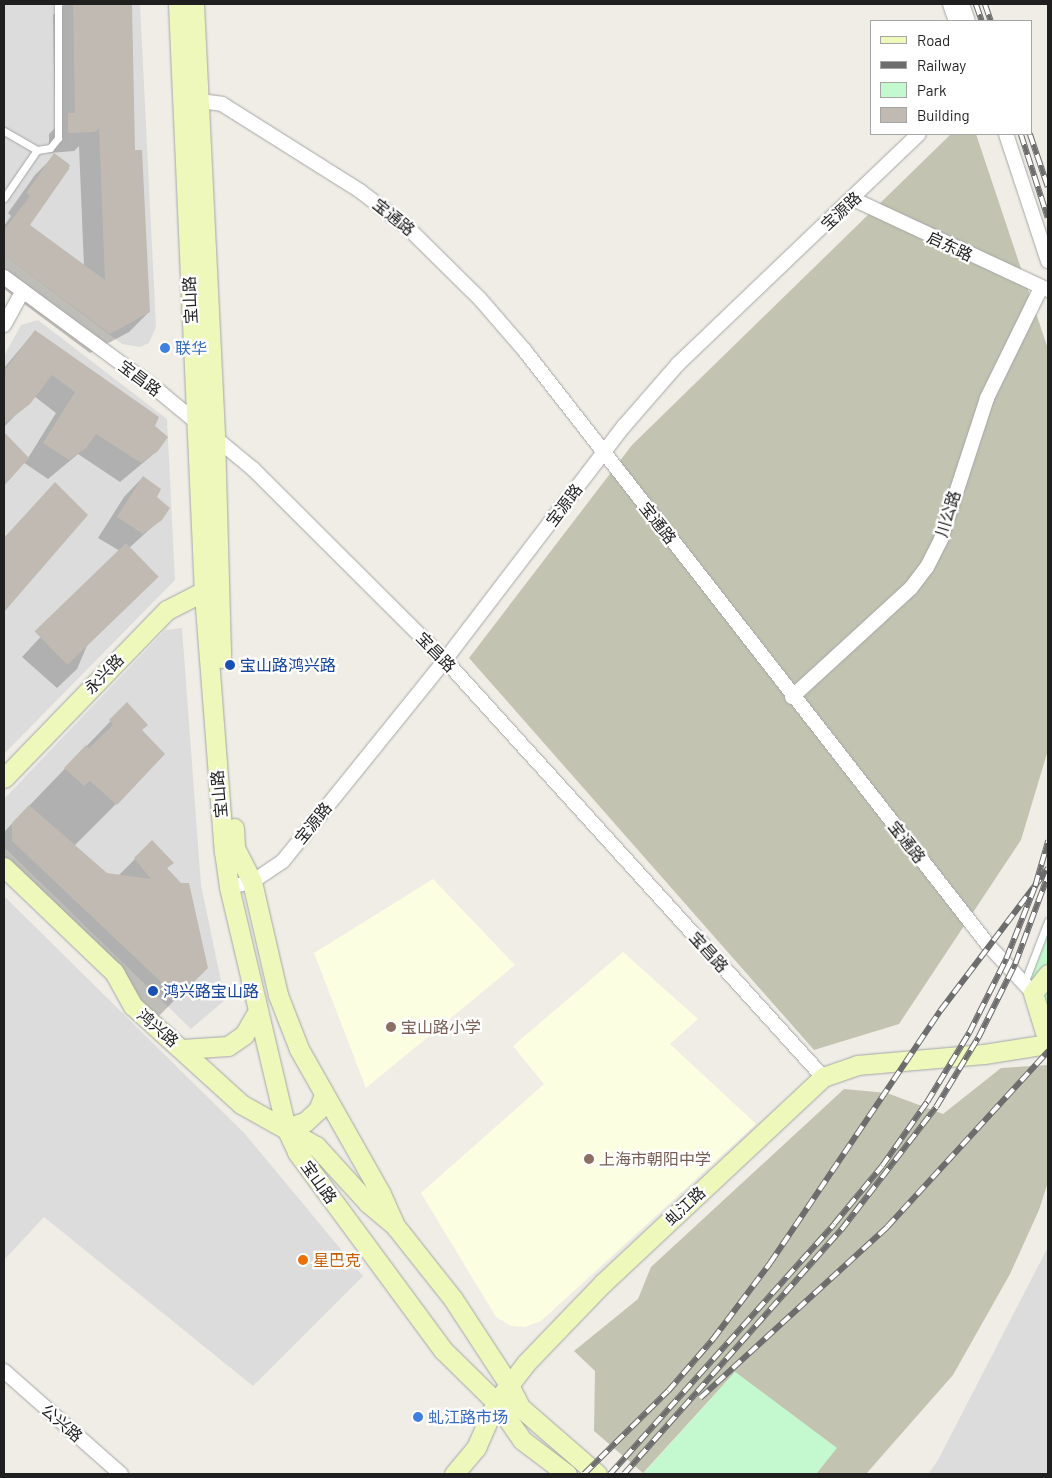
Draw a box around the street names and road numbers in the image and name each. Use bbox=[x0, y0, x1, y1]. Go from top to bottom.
street label: 宝源路 bbox=[817, 188, 865, 234]
street label: 宝通路 bbox=[369, 194, 419, 240]
street label: 启东路 bbox=[924, 227, 976, 265]
street label: 宝山路 bbox=[179, 276, 201, 324]
street label: 宝昌路 bbox=[115, 356, 165, 400]
street label: 宝源路 bbox=[542, 480, 586, 530]
street label: 川公路 bbox=[932, 488, 964, 540]
street label: 宝通路 bbox=[636, 498, 680, 548]
street label: 宝昌路 bbox=[412, 628, 460, 676]
street label: 永兴路 bbox=[80, 650, 128, 698]
street label: 宝山路 bbox=[207, 769, 231, 819]
street label: 宝源路 bbox=[290, 798, 336, 848]
street label: 宝通路 bbox=[885, 817, 929, 867]
street label: 宝昌路 bbox=[686, 928, 732, 976]
street label: 鸿兴路 bbox=[134, 1005, 182, 1051]
street label: 宝山路 bbox=[297, 1157, 341, 1207]
street label: 虬江路 bbox=[661, 1183, 709, 1229]
street label: 公兴路 bbox=[38, 1400, 86, 1446]

